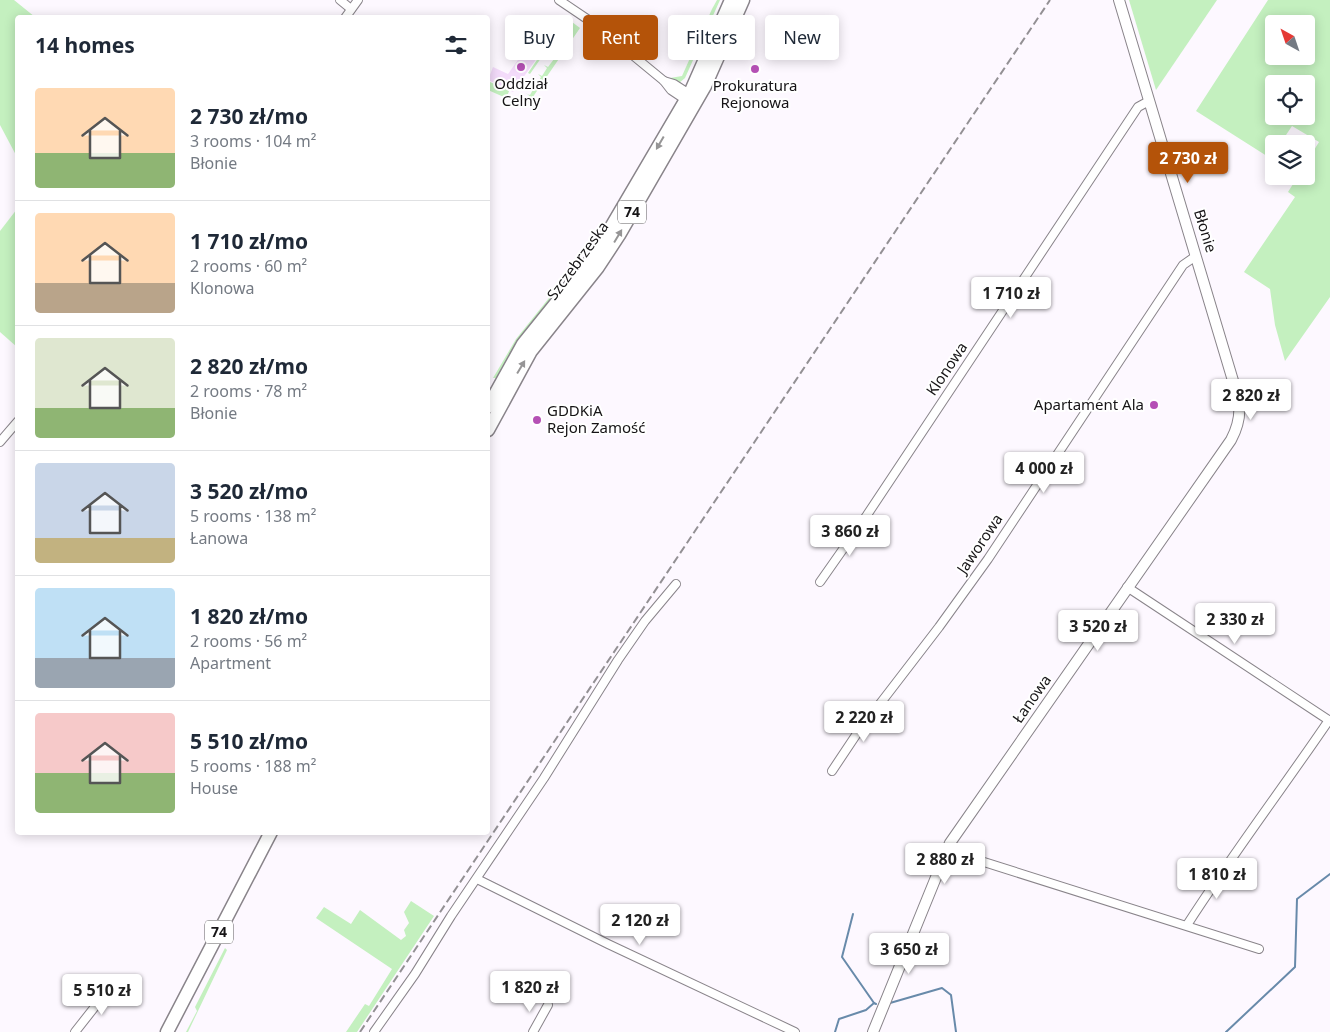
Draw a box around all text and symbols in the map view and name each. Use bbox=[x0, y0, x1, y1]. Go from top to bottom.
chip: Buy bbox=[505, 15, 573, 60]
chip: Rent bbox=[583, 15, 658, 60]
chip: Filters bbox=[668, 15, 755, 60]
chip: New bbox=[765, 15, 839, 60]
north arrow bbox=[1265, 15, 1315, 65]
map controls bbox=[1265, 15, 1315, 185]
text: 14 homes bbox=[35, 31, 135, 59]
icon: filters bbox=[442, 31, 470, 59]
marker: Oddział Celny bbox=[515, 61, 527, 73]
marker: Prokuratura Rejonowa bbox=[749, 63, 761, 75]
place label: Oddział Celny bbox=[494, 73, 548, 110]
place label: Prokuratura Rejonowa bbox=[713, 75, 797, 112]
button: locate bbox=[1265, 75, 1315, 125]
text: 2 730 zł/mo bbox=[190, 102, 308, 130]
icon: home bbox=[75, 108, 135, 168]
text: 3 rooms · 104 m² bbox=[190, 130, 316, 152]
button: layers bbox=[1265, 135, 1315, 185]
one-way arrow bbox=[656, 137, 665, 150]
pin: 2 730 zł bbox=[1136, 142, 1240, 184]
text: 2 730 zł bbox=[1159, 147, 1217, 169]
text: Błonie bbox=[190, 152, 237, 174]
road number: 74 bbox=[618, 200, 646, 223]
street label: Błonie bbox=[1190, 207, 1222, 255]
street label: Szczebrzeska bbox=[542, 217, 612, 304]
text: 1 710 zł/mo bbox=[190, 227, 308, 255]
one-way arrow bbox=[613, 230, 622, 243]
icon: home bbox=[75, 233, 135, 293]
text: 2 rooms · 60 m² bbox=[190, 255, 307, 277]
pin: 1 710 zł bbox=[959, 276, 1063, 319]
text: Klonowa bbox=[190, 277, 255, 299]
text: 1 710 zł bbox=[982, 282, 1040, 304]
street label: Klonowa bbox=[921, 338, 971, 399]
text: 2 820 zł/mo bbox=[190, 352, 308, 380]
icon: home bbox=[75, 358, 135, 418]
one-way arrow bbox=[517, 360, 526, 373]
pin: 2 820 zł bbox=[1199, 378, 1303, 421]
text: 2 rooms · 78 m² bbox=[190, 380, 307, 402]
text: 2 820 zł bbox=[1222, 384, 1280, 406]
place label: Apartament Ala bbox=[1034, 394, 1144, 414]
marker: Apartament Ala bbox=[1148, 399, 1160, 411]
place label: GDDKiA Rejon Zamość bbox=[547, 400, 645, 437]
text: Błonie bbox=[190, 402, 237, 424]
marker: GDDKiA Rejon Zamość bbox=[531, 414, 543, 426]
pin: 4 000 zł bbox=[992, 452, 1096, 494]
text: 4 000 zł bbox=[1015, 457, 1073, 479]
text: 3 520 zł/mo bbox=[190, 477, 308, 505]
icon: home bbox=[75, 483, 135, 543]
text: 5 rooms · 138 m² bbox=[190, 505, 316, 527]
street label: Jaworowa bbox=[951, 510, 1007, 579]
pin: 3 860 zł bbox=[798, 514, 902, 557]
text: 3 860 zł bbox=[821, 520, 879, 542]
text: Łanowa bbox=[190, 527, 248, 549]
text: 1 820 zł/mo bbox=[190, 602, 308, 630]
pin: 2 330 zł bbox=[1183, 602, 1287, 645]
icon: home bbox=[75, 608, 135, 668]
text: 2 330 zł bbox=[1206, 608, 1264, 630]
pin: 3 520 zł bbox=[1046, 610, 1150, 652]
text: 3 520 zł bbox=[1069, 615, 1127, 637]
text: 2 rooms · 56 m² bbox=[190, 630, 307, 652]
text: Apartment bbox=[190, 652, 271, 674]
street label: Łanowa bbox=[1007, 670, 1055, 726]
pin: 2 220 zł bbox=[812, 700, 916, 743]
text: 2 220 zł bbox=[835, 706, 893, 728]
text: 5 510 zł/mo bbox=[190, 727, 308, 755]
icon: home bbox=[75, 733, 135, 793]
text: 5 rooms · 188 m² bbox=[190, 755, 316, 777]
text: House bbox=[190, 777, 238, 799]
pin: 2 880 zł bbox=[893, 842, 997, 885]
text: 2 880 zł bbox=[916, 848, 974, 870]
pin: 1 810 zł bbox=[1165, 858, 1269, 900]
text: 1 810 zł bbox=[1188, 863, 1246, 885]
pin: 2 120 zł bbox=[588, 904, 692, 946]
text: 2 120 zł bbox=[611, 909, 669, 931]
road number: 74 bbox=[205, 920, 233, 944]
pin: 3 650 zł bbox=[857, 932, 961, 975]
text: 3 650 zł bbox=[880, 938, 938, 960]
pin: 1 820 zł bbox=[478, 970, 582, 1013]
pin: 5 510 zł bbox=[50, 974, 154, 1016]
text: 1 820 zł bbox=[501, 976, 559, 998]
text: 5 510 zł bbox=[73, 979, 131, 1001]

